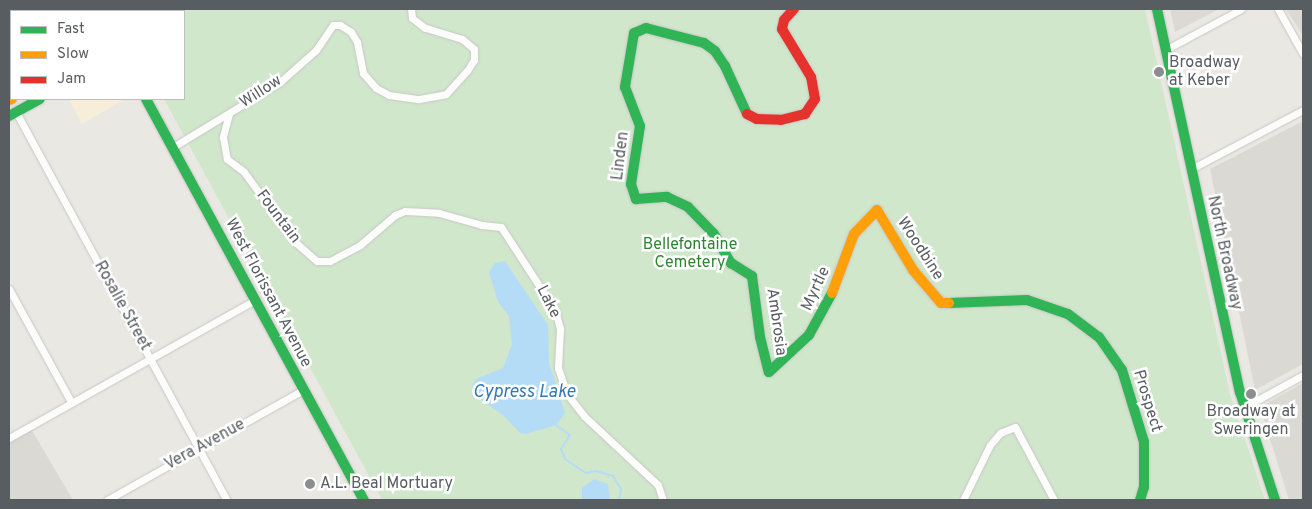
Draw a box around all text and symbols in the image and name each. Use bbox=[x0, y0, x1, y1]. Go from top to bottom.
legend bbox=[10, 10, 185, 100]
text: Fast bbox=[57, 20, 85, 39]
text: Slow bbox=[57, 45, 89, 64]
place label: Broadway at Keber bbox=[1169, 53, 1240, 91]
marker: Broadway at Keber bbox=[1153, 66, 1165, 78]
text: Jam bbox=[57, 70, 86, 89]
street label: Willow bbox=[236, 71, 286, 113]
street label: Linden bbox=[608, 131, 634, 181]
street label: Fountain bbox=[252, 187, 304, 247]
street label: North Broadway bbox=[1203, 194, 1245, 312]
street label: Woodbine bbox=[893, 214, 947, 284]
street label: West Florissant Avenue bbox=[220, 215, 316, 371]
park label: Bellefontaine Cemetery bbox=[643, 235, 737, 273]
street label: Rosalie Street bbox=[89, 258, 155, 354]
street label: Myrtle bbox=[797, 264, 835, 314]
street label: Lake bbox=[532, 283, 564, 321]
street label: Ambrosia bbox=[762, 287, 790, 357]
street label: Prospect bbox=[1128, 367, 1166, 435]
water label: Cypress Lake bbox=[473, 382, 575, 404]
marker: Broadway at Sweringen bbox=[1245, 388, 1257, 400]
place label: Broadway at Sweringen bbox=[1206, 402, 1296, 440]
street label: Vera Avenue bbox=[161, 415, 249, 475]
place label: A.L. Beal Mortuary bbox=[320, 474, 453, 494]
marker: A.L. Beal Mortuary bbox=[304, 478, 316, 490]

